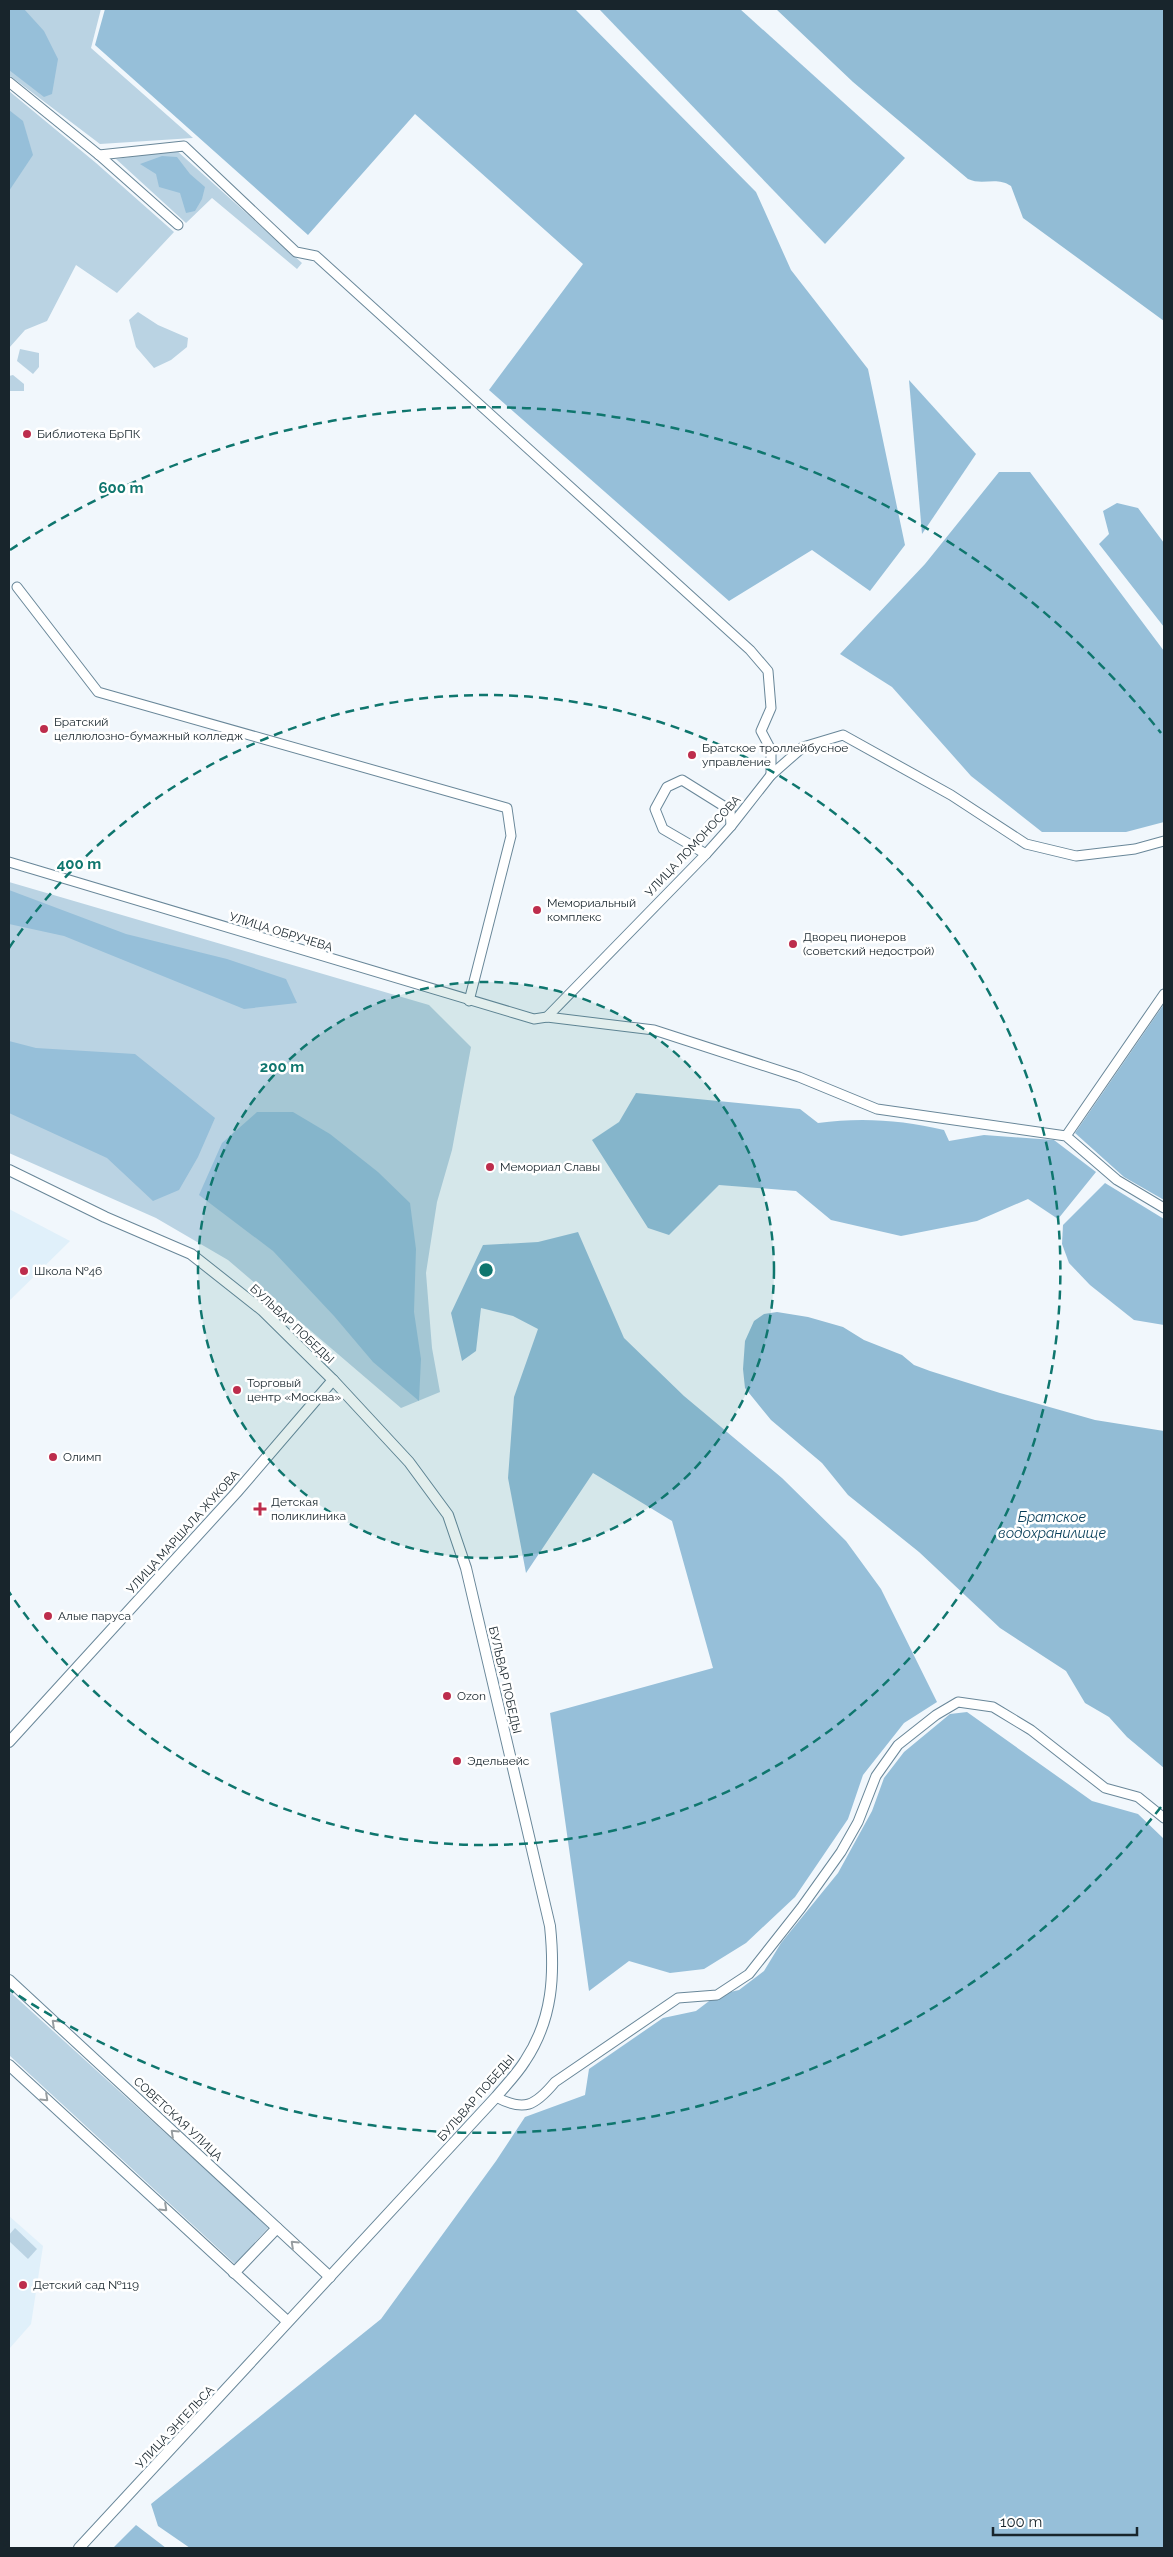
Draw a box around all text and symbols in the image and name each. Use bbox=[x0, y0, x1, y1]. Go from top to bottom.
place label: Библиотека БрПК bbox=[37, 427, 141, 441]
marker: Библиотека БрПК bbox=[21, 428, 33, 440]
text: 600 m bbox=[98, 479, 144, 497]
place label: Братский целлюлозно-бумажный колледж bbox=[54, 715, 244, 743]
marker: Братский целлюлозно-бумажный колледж bbox=[38, 723, 50, 735]
place label: Братское троллейбусное управление bbox=[702, 741, 848, 769]
marker: Братское троллейбусное управление bbox=[686, 749, 698, 761]
street label: УЛИЦА ЛОМОНОСОВА bbox=[643, 793, 743, 899]
text: 400 m bbox=[57, 855, 101, 873]
place label: Мемориальный комплекс bbox=[547, 896, 636, 924]
marker: Мемориальный комплекс bbox=[531, 904, 543, 916]
street label: УЛИЦА ОБРУЧЕВА bbox=[228, 910, 334, 954]
place label: Дворец пионеров (советский недострой) bbox=[803, 930, 934, 958]
marker: Дворец пионеров (советский недострой) bbox=[787, 938, 799, 950]
text: 200 m bbox=[260, 1058, 304, 1076]
place label: Мемориал Славы bbox=[500, 1160, 600, 1174]
marker: Мемориал Славы bbox=[484, 1161, 496, 1173]
centre of rings bbox=[477, 1261, 495, 1279]
place label: Школа №46 bbox=[34, 1264, 102, 1278]
marker: Школа №46 bbox=[18, 1265, 30, 1277]
street label: БУЛЬВАР ПОБЕДЫ bbox=[247, 1281, 337, 1367]
place label: Торговый центр «Москва» bbox=[247, 1376, 341, 1404]
marker: Торговый центр «Москва» bbox=[231, 1384, 243, 1396]
place label: Олимп bbox=[63, 1450, 101, 1464]
marker: Олимп bbox=[47, 1451, 59, 1463]
street label: УЛИЦА МАРШАЛА ЖУКОВА bbox=[124, 1467, 242, 1597]
place label: Детская поликлиника bbox=[271, 1495, 346, 1523]
marker: Детская поликлиника bbox=[253, 1502, 267, 1516]
water label: Братское водохранилище bbox=[998, 1509, 1107, 1541]
place label: Алые паруса bbox=[58, 1609, 131, 1623]
marker: Алые паруса bbox=[42, 1610, 54, 1622]
street label: БУЛЬВАР ПОБЕДЫ bbox=[486, 1625, 524, 1735]
place label: Ozon bbox=[457, 1689, 486, 1703]
marker: Ozon bbox=[441, 1690, 453, 1702]
place label: Эдельвейс bbox=[467, 1754, 530, 1768]
marker: Эдельвейс bbox=[451, 1755, 463, 1767]
one-way arrow bbox=[52, 2020, 61, 2029]
street label: БУЛЬВАР ПОБЕДЫ bbox=[435, 2052, 517, 2144]
street label: СОВЕТСКАЯ УЛИЦА bbox=[131, 2074, 225, 2164]
one-way arrow bbox=[39, 2092, 48, 2101]
one-way arrow bbox=[171, 2130, 180, 2139]
one-way arrow bbox=[158, 2202, 167, 2211]
one-way arrow bbox=[290, 2241, 299, 2250]
place label: Детский сад №119 bbox=[33, 2278, 139, 2292]
marker: Детский сад №119 bbox=[17, 2279, 29, 2291]
street label: УЛИЦА ЭНГЕЛЬСА bbox=[133, 2383, 217, 2471]
scale bar bbox=[993, 2504, 1137, 2536]
text: 100 m bbox=[1000, 2513, 1042, 2531]

